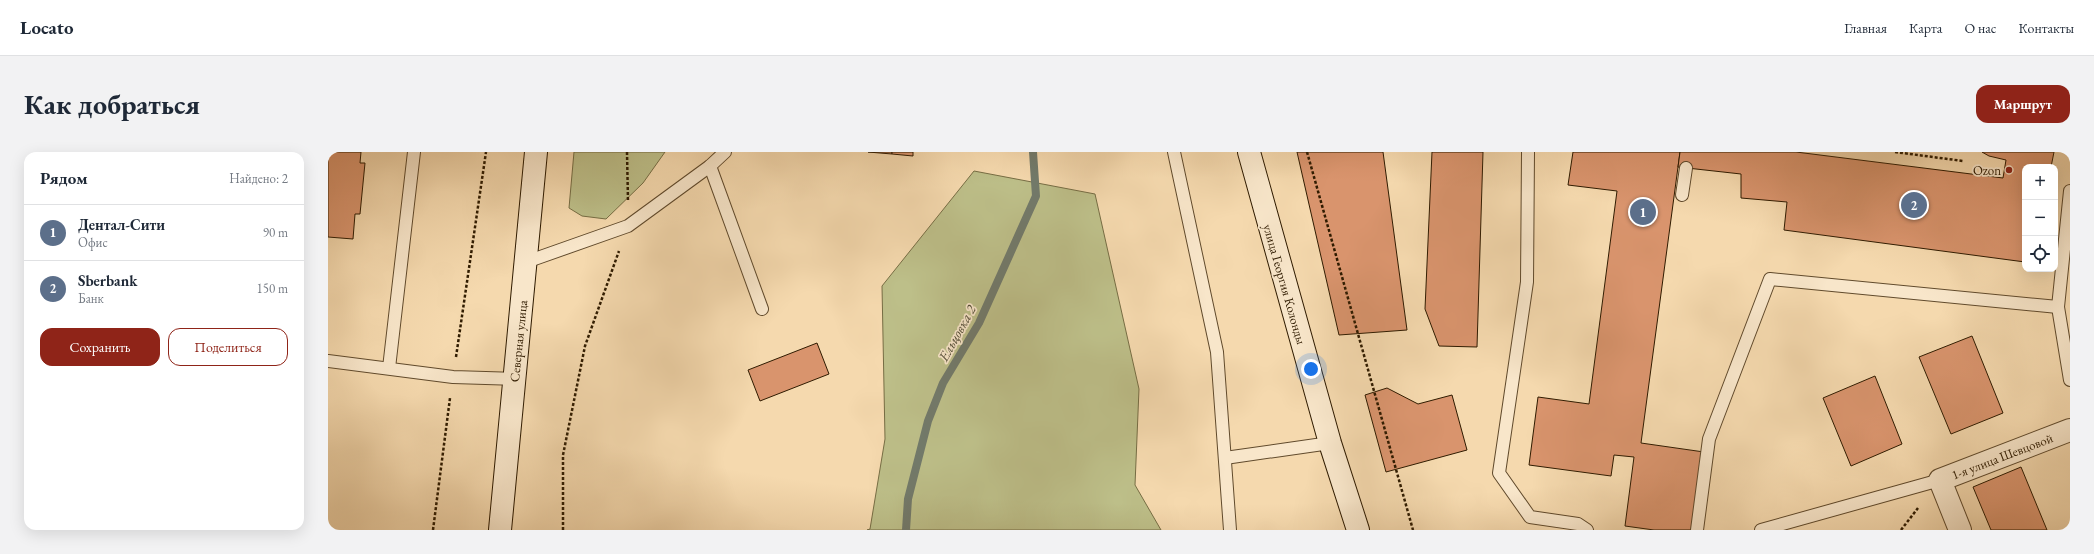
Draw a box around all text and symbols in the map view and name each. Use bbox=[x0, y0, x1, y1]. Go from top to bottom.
text: Locato bbox=[20, 15, 74, 40]
text: Главная bbox=[1844, 19, 1887, 37]
text: Карта bbox=[1909, 19, 1942, 37]
text: О нас bbox=[1964, 19, 1996, 37]
text: Контакты bbox=[2018, 19, 2074, 37]
button: Маршрут bbox=[1976, 85, 2070, 123]
text: Как добраться bbox=[24, 86, 200, 122]
place label: Ozon bbox=[1973, 162, 2001, 179]
map controls bbox=[2022, 164, 2058, 272]
button: + bbox=[2022, 164, 2058, 200]
marker: Ozon bbox=[2004, 165, 2014, 175]
text: Рядом bbox=[40, 167, 88, 189]
text: Найдено: 2 bbox=[229, 170, 288, 187]
pin: 2 bbox=[1901, 190, 1927, 220]
pin: 1 bbox=[1630, 197, 1656, 227]
button: − bbox=[2022, 200, 2058, 236]
text: Дентал-Сити bbox=[78, 215, 165, 234]
street label: улица Георгия Колонды bbox=[1259, 222, 1310, 346]
text: 1 bbox=[50, 224, 56, 241]
text: 90 m bbox=[263, 224, 288, 241]
text: Офис bbox=[78, 234, 108, 251]
button: locate bbox=[2022, 236, 2058, 272]
text: Sberbank bbox=[78, 271, 137, 290]
text: 2 bbox=[50, 280, 56, 297]
text: 150 m bbox=[257, 280, 288, 297]
text: Банк bbox=[78, 290, 104, 307]
street label: Северная улица bbox=[506, 298, 531, 383]
water label: Ельцовка 2 bbox=[934, 301, 980, 365]
button: Сохранить bbox=[40, 328, 160, 366]
button: Поделиться bbox=[168, 328, 288, 366]
your location bbox=[1301, 359, 1321, 379]
street label: 1-я улица Шевцовой bbox=[1949, 429, 2055, 484]

